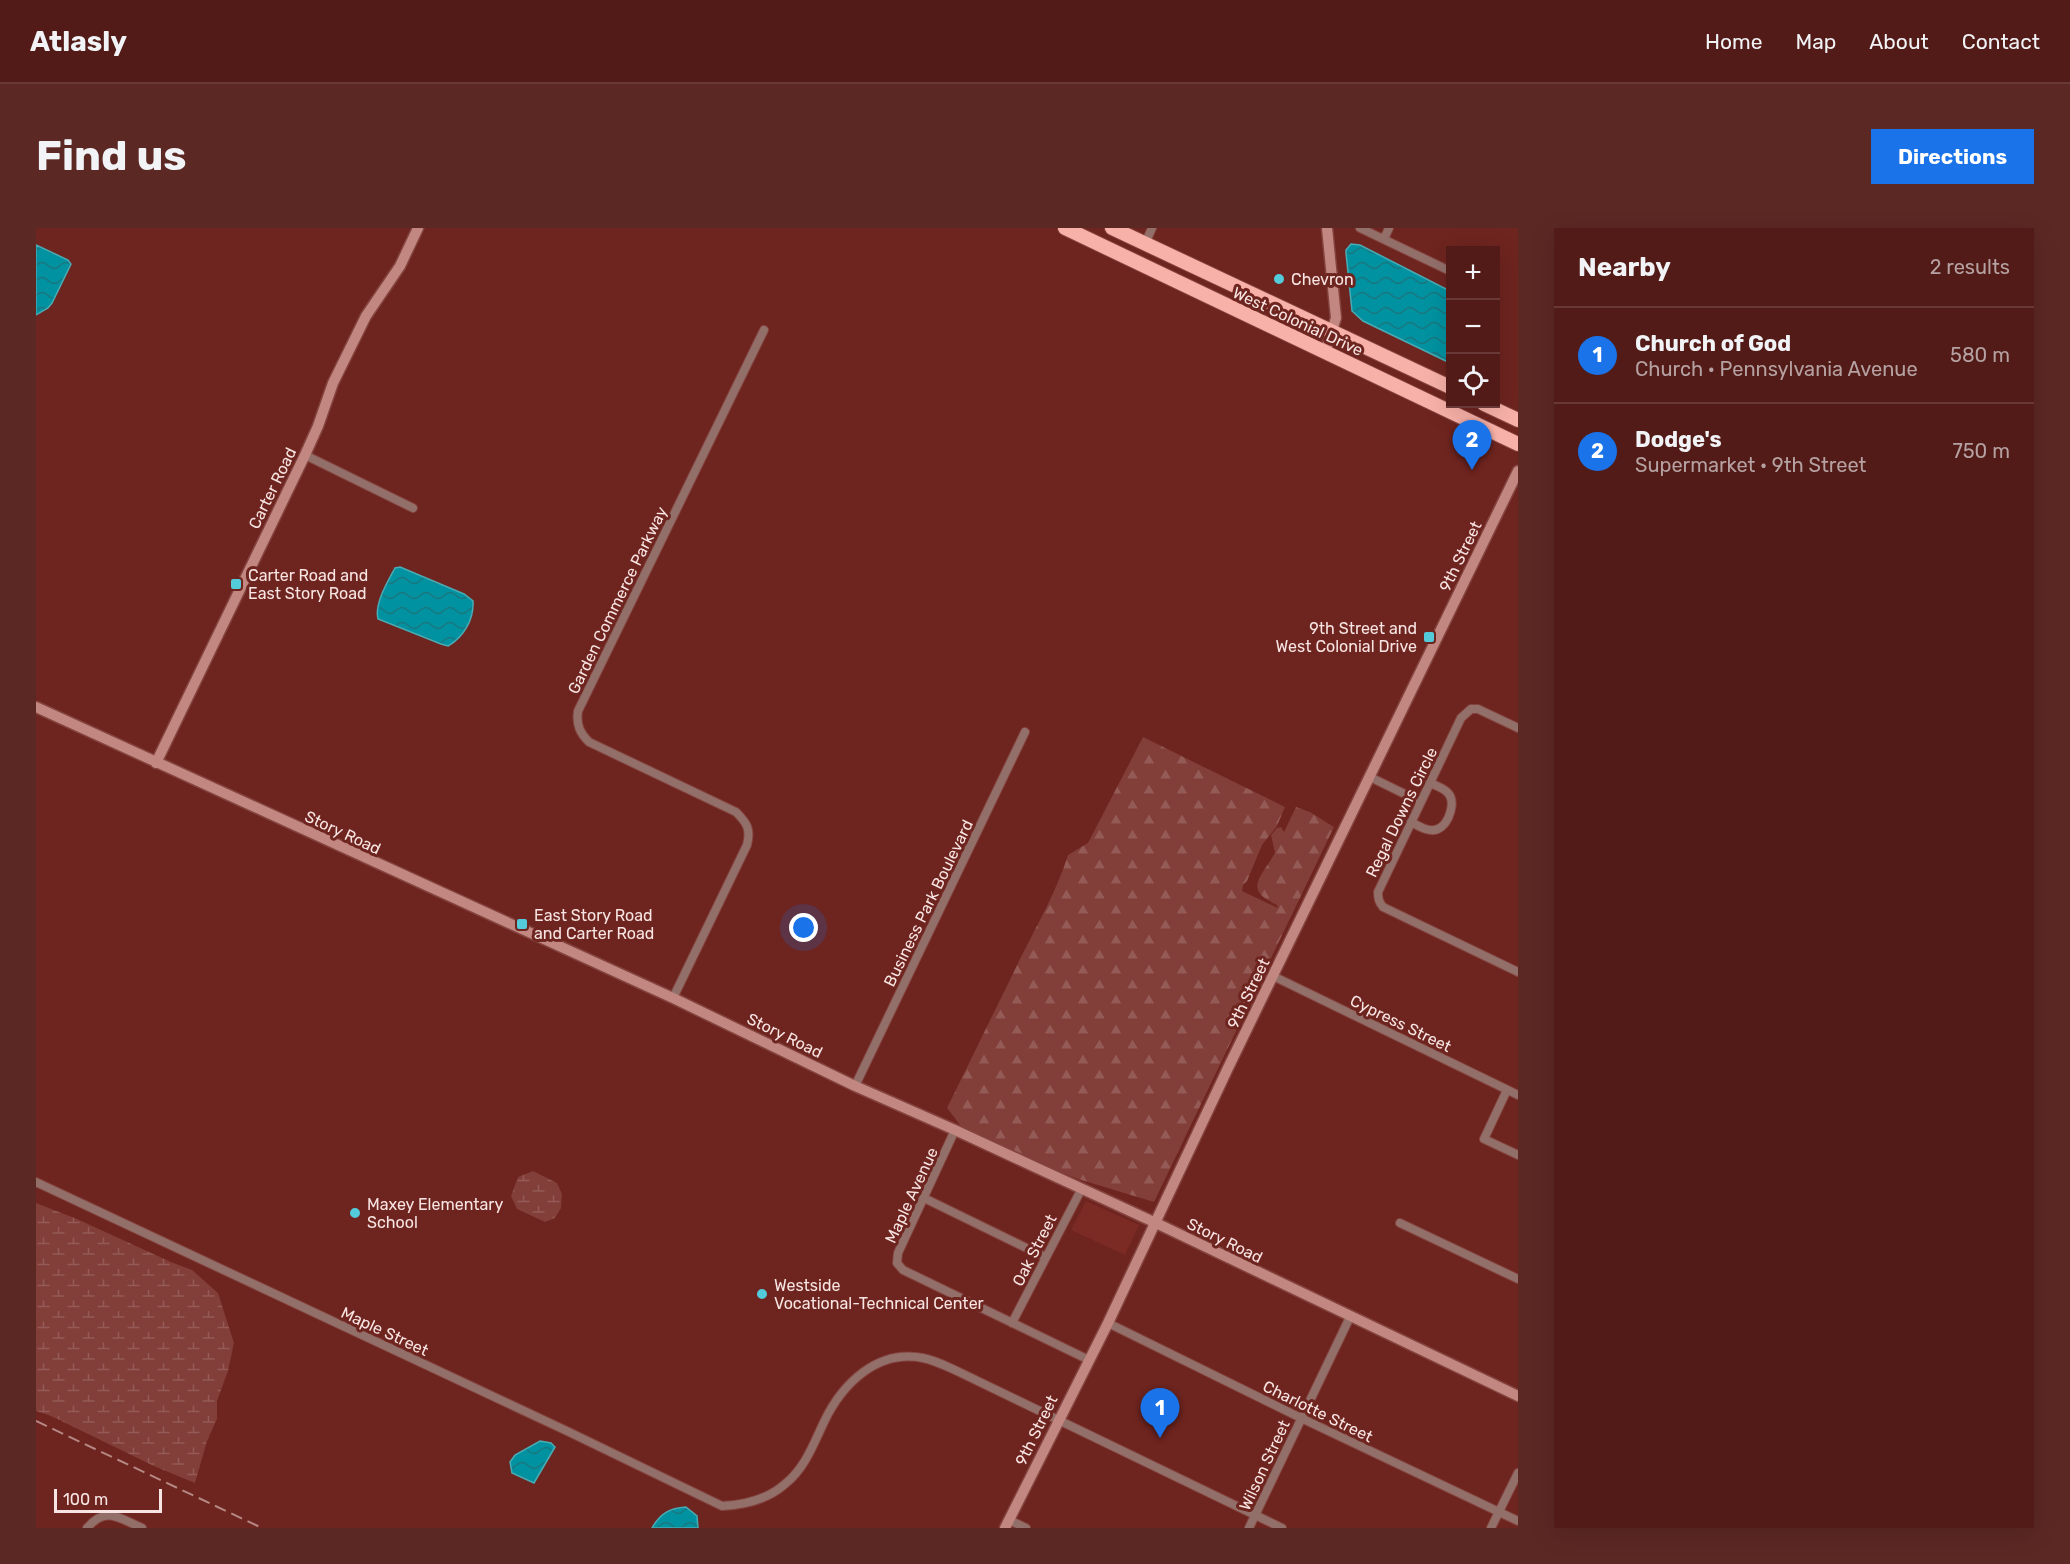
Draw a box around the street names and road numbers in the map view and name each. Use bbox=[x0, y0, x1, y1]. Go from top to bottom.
street label: West Colonial Drive bbox=[1230, 283, 1366, 360]
street label: Carter Road bbox=[245, 444, 300, 532]
street label: Garden Commerce Parkway bbox=[564, 503, 671, 697]
street label: 9th Street bbox=[1435, 518, 1486, 594]
street label: Regal Downs Circle bbox=[1362, 744, 1441, 880]
street label: Story Road bbox=[302, 807, 384, 858]
street label: Business Park Boulevard bbox=[880, 817, 977, 990]
street label: 9th Street bbox=[1223, 955, 1274, 1031]
street label: Cypress Street bbox=[1347, 991, 1455, 1056]
street label: Story Road bbox=[744, 1009, 826, 1062]
street label: Maple Avenue bbox=[881, 1144, 942, 1246]
street label: Oak Street bbox=[1008, 1211, 1061, 1289]
street label: Story Road bbox=[1184, 1214, 1266, 1267]
street label: Maple Street bbox=[338, 1303, 431, 1360]
street label: Charlotte Street bbox=[1260, 1377, 1376, 1446]
street label: 9th Street bbox=[1011, 1392, 1062, 1468]
street label: Wilson Street bbox=[1235, 1417, 1294, 1514]

